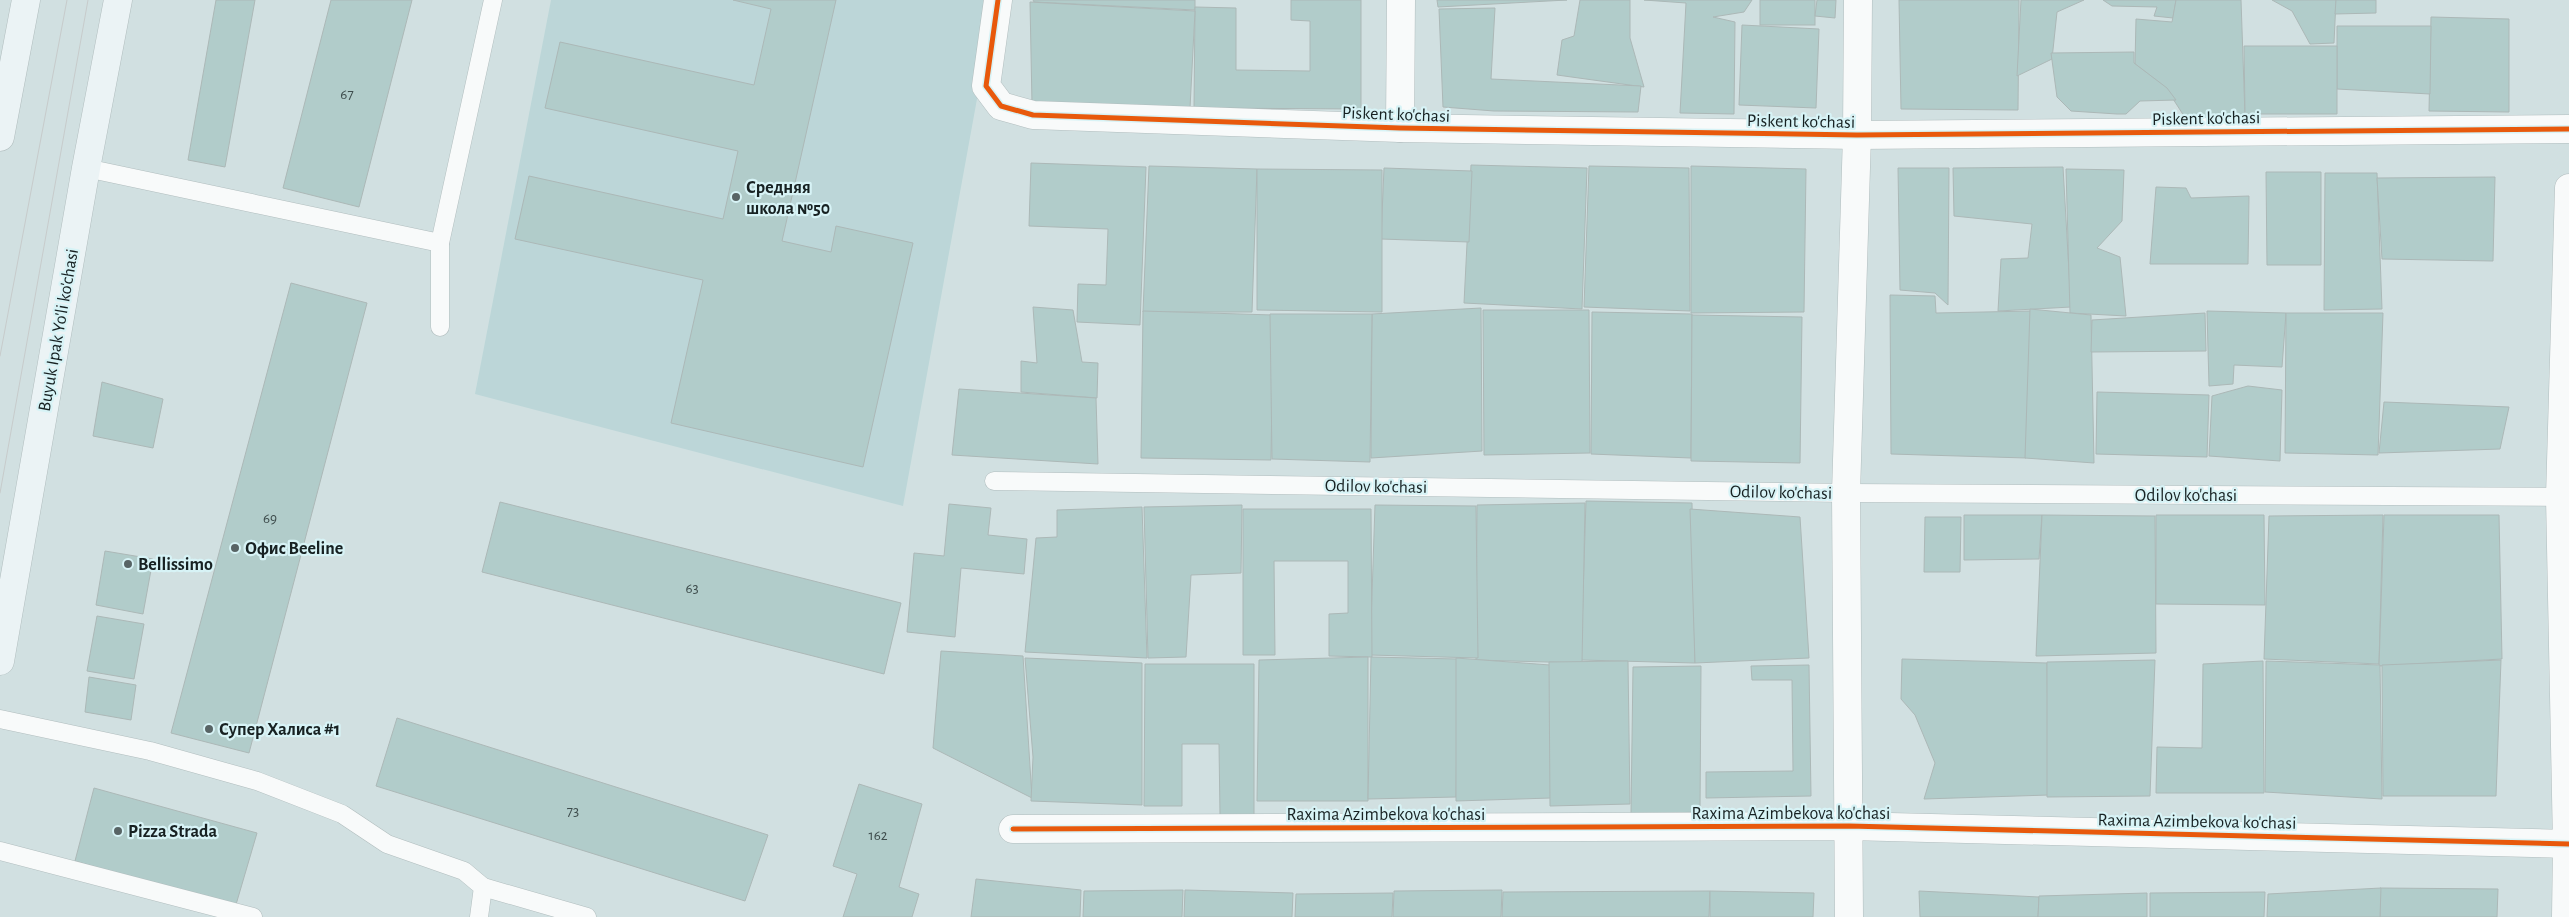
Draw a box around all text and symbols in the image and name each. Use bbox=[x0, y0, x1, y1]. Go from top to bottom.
house number: 67 bbox=[340, 87, 354, 102]
street label: Piskent ko'chasi bbox=[1342, 104, 1450, 126]
street label: Piskent ko'chasi bbox=[2152, 109, 2260, 129]
street label: Piskent ko'chasi bbox=[1747, 112, 1855, 132]
place label: Средняя школа №50 bbox=[746, 179, 830, 218]
marker: Средняя школа №50 bbox=[730, 191, 742, 203]
street label: Buyuk Ipak Yo'li ko'chasi bbox=[36, 247, 82, 413]
street label: Odilov ko'chasi bbox=[1325, 477, 1427, 497]
street label: Odilov ko'chasi bbox=[1730, 483, 1832, 503]
street label: Odilov ko'chasi bbox=[2135, 487, 2237, 505]
house number: 69 bbox=[263, 511, 277, 526]
place label: Офис Beeline bbox=[245, 540, 343, 558]
marker: Офис Beeline bbox=[229, 542, 241, 554]
place label: Bellissimo bbox=[138, 556, 213, 574]
marker: Bellissimo bbox=[122, 558, 134, 570]
house number: 63 bbox=[685, 581, 699, 596]
place label: Супер Халиса #1 bbox=[219, 721, 340, 739]
marker: Супер Халиса #1 bbox=[203, 723, 215, 735]
house number: 73 bbox=[567, 804, 579, 819]
street label: Raxima Azimbekova ko'chasi bbox=[1692, 805, 1890, 823]
street label: Raxima Azimbekova ko'chasi bbox=[1287, 806, 1485, 824]
street label: Raxima Azimbekova ko'chasi bbox=[2097, 811, 2297, 833]
place label: Pizza Strada bbox=[128, 823, 218, 841]
marker: Pizza Strada bbox=[112, 825, 124, 837]
house number: 162 bbox=[868, 828, 888, 843]

